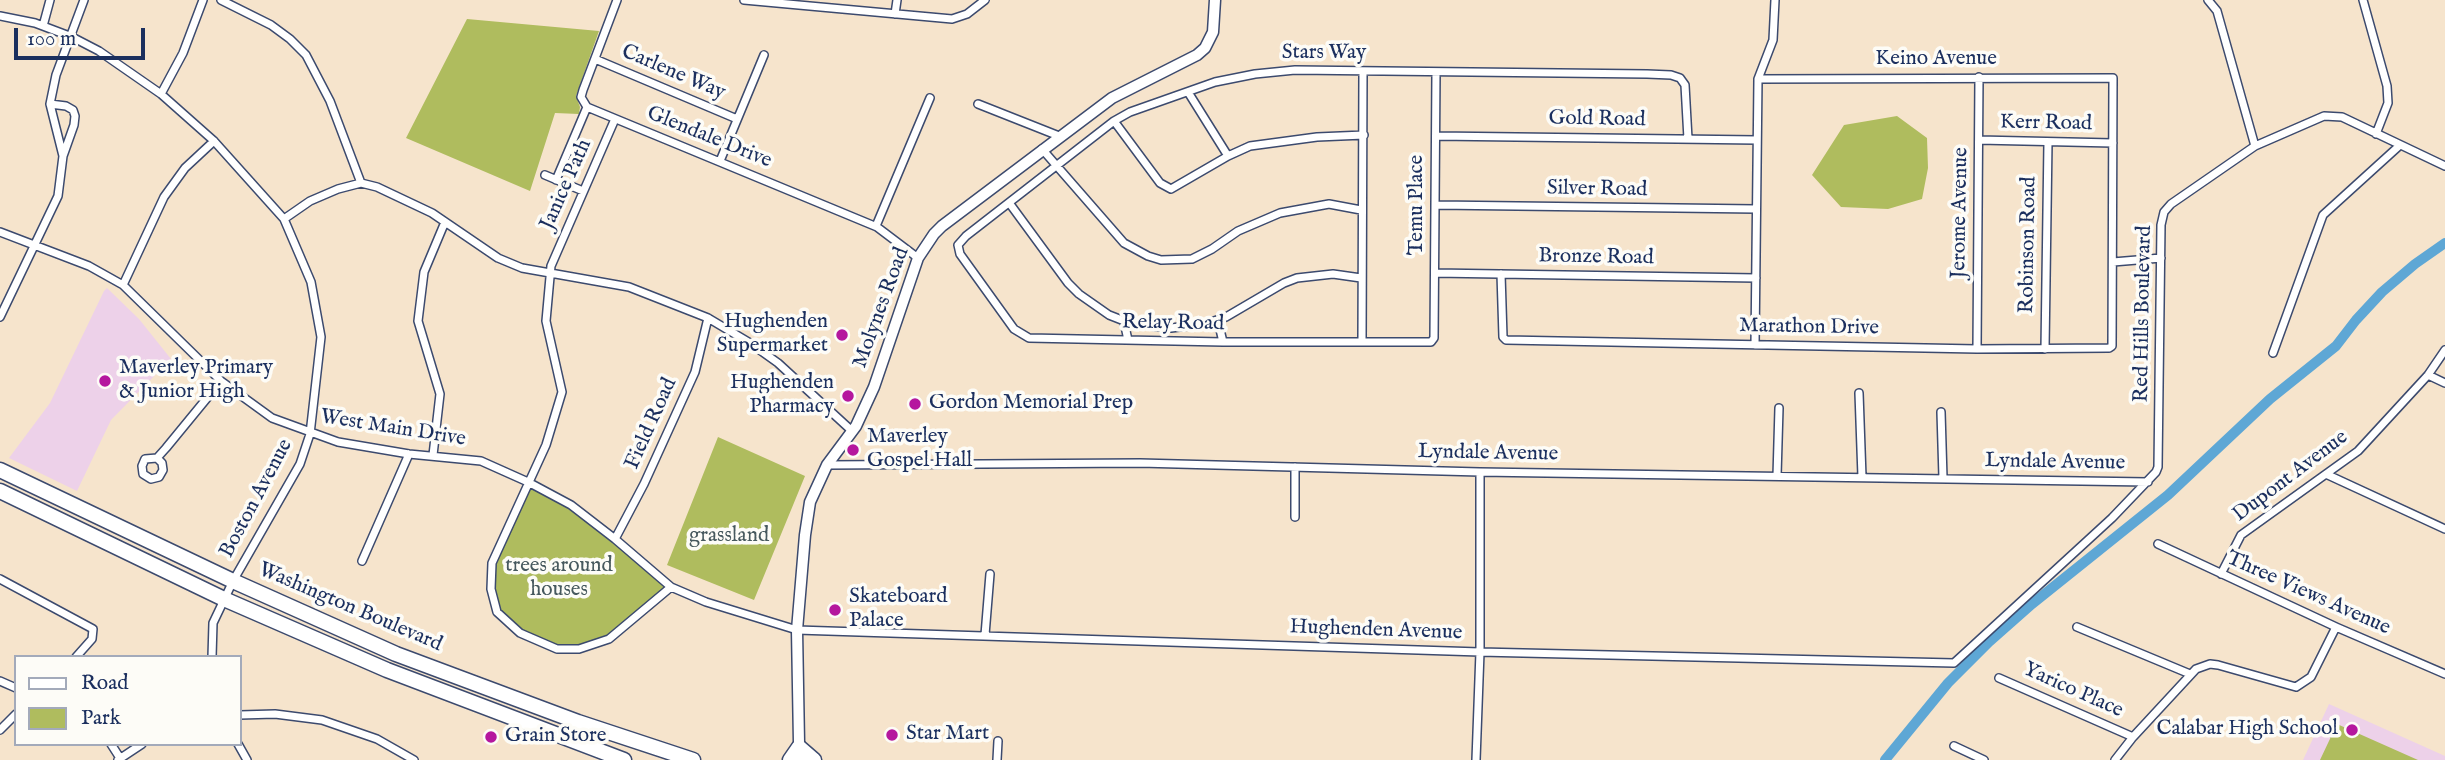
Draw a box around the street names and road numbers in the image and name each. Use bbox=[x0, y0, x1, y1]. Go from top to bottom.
street label: Carlene Way bbox=[617, 40, 729, 106]
street label: Stars Way bbox=[1282, 41, 1366, 67]
street label: Keino Avenue bbox=[1875, 47, 1997, 73]
street label: Glendale Drive bbox=[643, 102, 775, 174]
street label: Gold Road bbox=[1548, 107, 1646, 133]
street label: Kerr Road bbox=[2000, 111, 2092, 137]
street label: Janice Path bbox=[536, 136, 598, 234]
street label: Jerome Avenue bbox=[1947, 147, 1975, 279]
street label: Temu Place bbox=[1405, 155, 1431, 255]
street label: Robinson Road bbox=[2015, 176, 2043, 314]
street label: Silver Road bbox=[1547, 177, 1647, 203]
street label: Red Hills Boulevard bbox=[2130, 225, 2158, 403]
street label: Molynes Road bbox=[848, 244, 916, 372]
street label: Bronze Road bbox=[1538, 244, 1654, 272]
street label: Relay Road bbox=[1122, 311, 1224, 337]
street label: Marathon Drive bbox=[1739, 314, 1879, 342]
street label: Field Road bbox=[621, 374, 683, 474]
street label: West Main Drive bbox=[318, 405, 468, 453]
street label: Dupont Avenue bbox=[2229, 426, 2353, 528]
street label: Boston Avenue bbox=[215, 435, 299, 563]
street label: Lyndale Avenue bbox=[1418, 440, 1558, 468]
street label: Lyndale Avenue bbox=[1985, 449, 2125, 477]
street label: Three Views Avenue bbox=[2222, 547, 2394, 641]
street label: Washington Boulevard bbox=[254, 558, 446, 658]
street label: Hughenden Avenue bbox=[1289, 615, 1463, 647]
street label: Yarico Place bbox=[2019, 658, 2127, 724]

